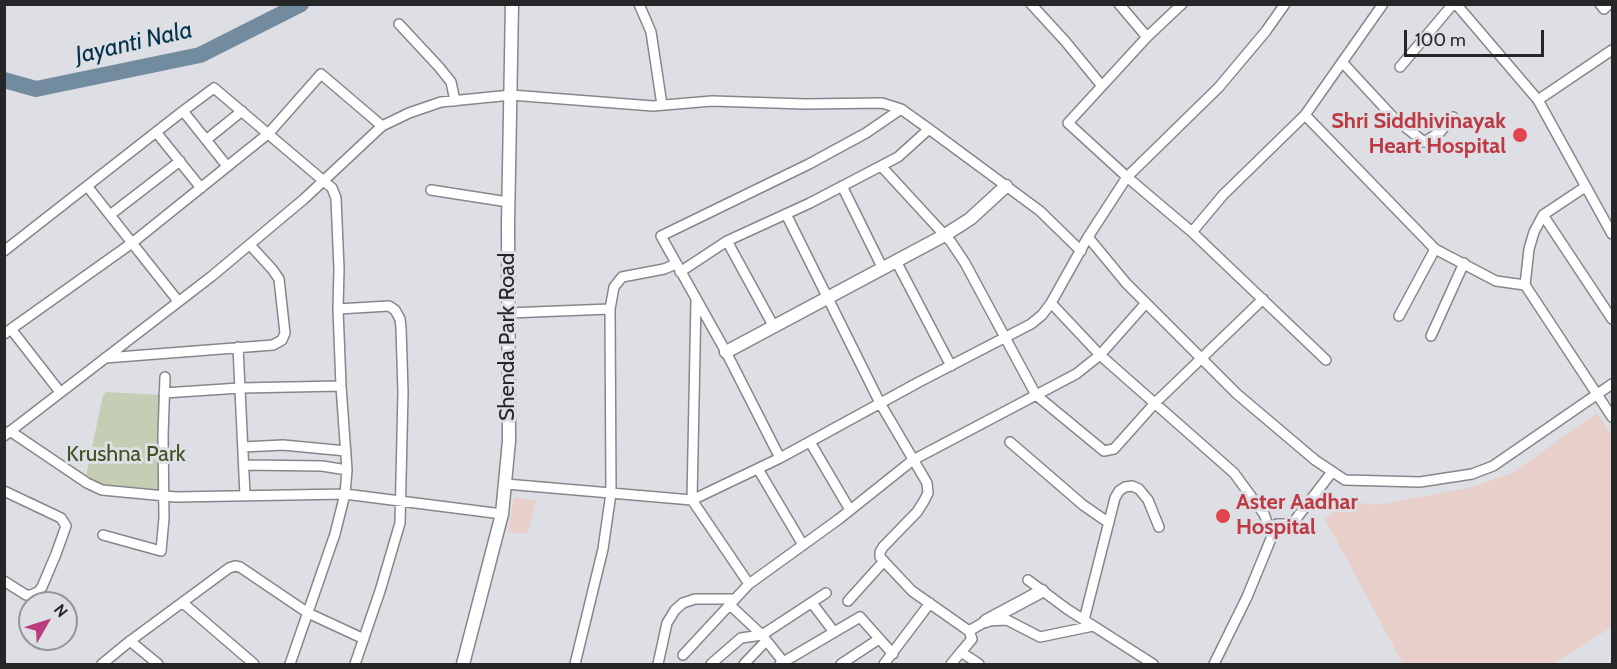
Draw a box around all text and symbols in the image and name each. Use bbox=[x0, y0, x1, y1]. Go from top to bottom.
water label: Jayanti Nala bbox=[73, 16, 195, 70]
scale bar bbox=[1407, 18, 1546, 56]
text: 100 m bbox=[1415, 29, 1466, 51]
place label: Shri Siddhivinayak Heart Hospital bbox=[1331, 109, 1506, 160]
marker: Shri Siddhivinayak Heart Hospital bbox=[1511, 126, 1529, 144]
street label: Shenda Park Road bbox=[495, 253, 521, 421]
park label: Krushna Park bbox=[66, 442, 186, 468]
place label: Aster Aadhar Hospital bbox=[1236, 490, 1358, 542]
marker: Aster Aadhar Hospital bbox=[1214, 507, 1232, 525]
north arrow bbox=[18, 591, 78, 651]
text: N bbox=[50, 600, 72, 621]

